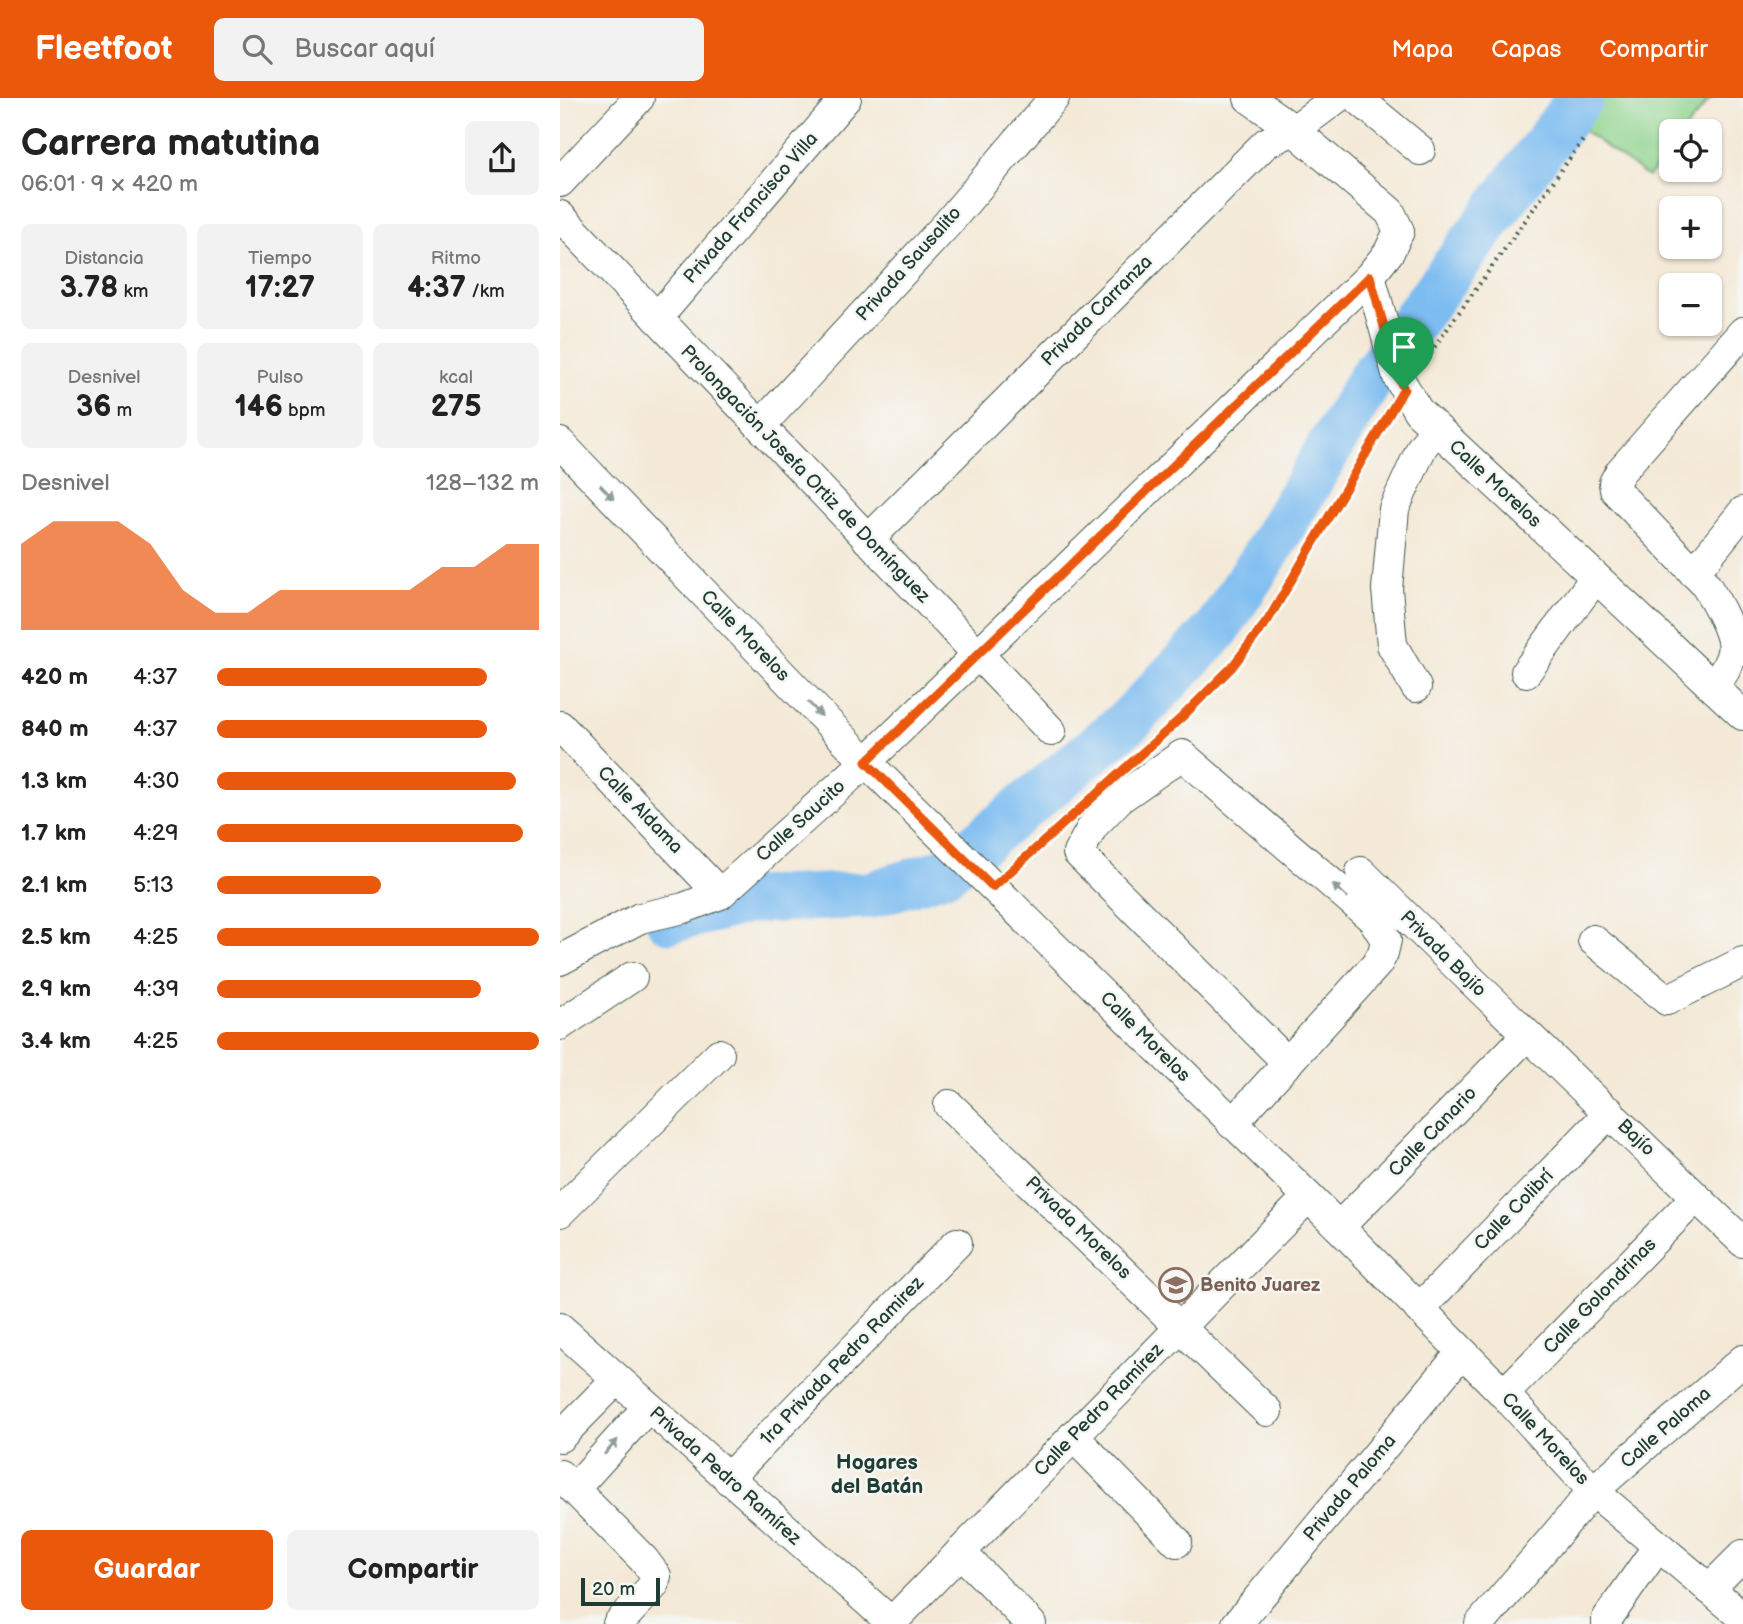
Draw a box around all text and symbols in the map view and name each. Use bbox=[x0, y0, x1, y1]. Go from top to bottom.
search box bbox=[214, 18, 704, 81]
text: Fleetfoot bbox=[35, 29, 172, 69]
icon: search bbox=[238, 30, 276, 68]
text: Buscar aquí bbox=[294, 34, 435, 65]
text: Mapa bbox=[1392, 35, 1453, 64]
text: Capas bbox=[1491, 35, 1561, 64]
text: Compartir bbox=[1599, 35, 1708, 64]
map controls bbox=[1659, 119, 1722, 336]
button: locate bbox=[1659, 119, 1722, 182]
text: Carrera matutina bbox=[21, 121, 321, 166]
button: share bbox=[465, 121, 539, 195]
street label: Privada Francisco Villa bbox=[679, 128, 823, 288]
text: 06:01 · 9 × 420 m bbox=[21, 170, 198, 198]
button: + bbox=[1659, 196, 1722, 259]
street label: Privada Sausalito bbox=[851, 202, 967, 326]
text: Distancia bbox=[64, 247, 144, 270]
text: Tiempo bbox=[248, 247, 312, 270]
text: Ritmo bbox=[431, 247, 481, 270]
street label: Privada Carranza bbox=[1037, 251, 1157, 371]
text: 3.78 bbox=[60, 270, 118, 306]
text: 17:27 bbox=[245, 270, 315, 306]
text: 4:37 bbox=[407, 270, 466, 306]
button: − bbox=[1659, 273, 1722, 336]
text: km bbox=[118, 280, 148, 303]
text: /km bbox=[466, 280, 505, 303]
pin bbox=[1374, 317, 1434, 389]
icon: arrive bbox=[1385, 328, 1423, 366]
street label: Prolongación Josefa Ortiz de Domínguez bbox=[675, 340, 935, 608]
text: Desnivel bbox=[67, 366, 141, 389]
text: Pulso bbox=[257, 366, 303, 389]
text: kcal bbox=[439, 366, 473, 389]
text: 36 bbox=[76, 389, 111, 425]
text: 146 bbox=[234, 389, 283, 425]
text: 275 bbox=[430, 389, 482, 425]
text: m bbox=[111, 399, 132, 422]
text: bpm bbox=[283, 399, 326, 422]
street label: Calle Morelos bbox=[1444, 435, 1546, 533]
text: Desnivel bbox=[21, 469, 110, 497]
text: 128–132 m bbox=[426, 469, 539, 497]
one-way arrow bbox=[599, 483, 615, 501]
street label: Calle Morelos bbox=[696, 585, 794, 687]
text: 420 m bbox=[21, 663, 88, 691]
text: 4:37 bbox=[133, 663, 177, 691]
one-way arrow bbox=[807, 701, 824, 718]
text: 840 m bbox=[21, 715, 89, 743]
text: 4:37 bbox=[133, 715, 177, 743]
street label: Calle Aldama bbox=[593, 761, 687, 859]
text: 1.3 km bbox=[21, 767, 87, 795]
text: 4:30 bbox=[133, 767, 179, 795]
street label: Calle Saucito bbox=[752, 775, 850, 867]
text: 1.7 km bbox=[21, 819, 86, 847]
text: 4:29 bbox=[133, 819, 179, 847]
text: 2.1 km bbox=[21, 871, 87, 899]
text: 5:13 bbox=[133, 871, 174, 899]
one-way arrow bbox=[1331, 883, 1349, 899]
street label: Privada Bajío bbox=[1395, 906, 1491, 1002]
text: 2.5 km bbox=[21, 923, 91, 951]
text: 4:25 bbox=[133, 923, 178, 951]
text: 2.9 km bbox=[21, 975, 91, 1003]
text: 4:39 bbox=[133, 975, 179, 1003]
street label: Calle Morelos bbox=[1095, 987, 1195, 1087]
text: 3.4 km bbox=[21, 1027, 91, 1055]
text: 4:25 bbox=[133, 1027, 178, 1055]
street label: Calle Canario bbox=[1384, 1082, 1482, 1182]
street label: Bajío bbox=[1612, 1115, 1660, 1161]
street label: Calle Colibrí bbox=[1470, 1164, 1559, 1255]
street label: Privada Morelos bbox=[1020, 1172, 1136, 1284]
street label: Calle Golondrinas bbox=[1539, 1233, 1661, 1359]
school or university icon: Benito Juarez bbox=[1157, 1266, 1195, 1304]
street label: 1ra Privada Pedro Ramirez bbox=[755, 1271, 929, 1450]
place label: Benito Juarez bbox=[1200, 1274, 1321, 1297]
street label: Calle Pedro Ramírez bbox=[1030, 1338, 1169, 1481]
street label: Calle Paloma bbox=[1616, 1382, 1716, 1474]
street label: Calle Morelos bbox=[1496, 1388, 1594, 1490]
street label: Privada Pedro Ramírez bbox=[644, 1402, 806, 1551]
street label: Privada Paloma bbox=[1299, 1430, 1401, 1546]
one-way arrow bbox=[603, 1438, 619, 1456]
district label: Hogares del Batán bbox=[831, 1450, 923, 1499]
button: Guardar bbox=[21, 1530, 273, 1610]
button: Compartir bbox=[287, 1530, 539, 1610]
scale bar bbox=[581, 1575, 660, 1607]
text: 20 m bbox=[592, 1578, 635, 1601]

